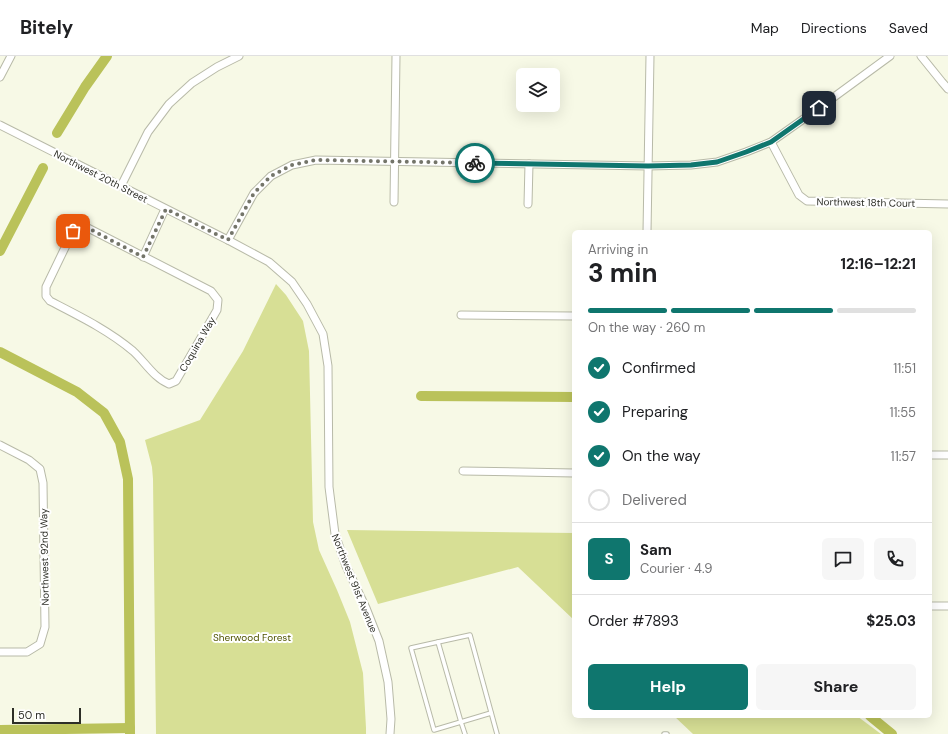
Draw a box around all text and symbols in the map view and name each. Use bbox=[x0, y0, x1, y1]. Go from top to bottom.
text: Bitely bbox=[20, 15, 73, 40]
text: Map bbox=[751, 19, 779, 37]
text: Directions bbox=[801, 19, 867, 37]
text: Saved bbox=[889, 19, 928, 37]
map controls bbox=[516, 68, 560, 112]
button: layers bbox=[516, 68, 560, 112]
pin bbox=[802, 91, 836, 125]
icon: home bbox=[808, 97, 830, 119]
courier bbox=[455, 143, 495, 183]
street label: Northwest 20th Street bbox=[52, 147, 150, 206]
icon: bike bbox=[464, 152, 486, 174]
street label: Northwest 18th Court bbox=[817, 195, 916, 210]
pin bbox=[56, 214, 90, 248]
icon: bag bbox=[62, 220, 84, 242]
text: Arriving in bbox=[588, 241, 648, 258]
text: 12:16–12:21 bbox=[841, 254, 916, 274]
text: 3 min bbox=[588, 256, 657, 290]
street label: Coquina Way bbox=[176, 314, 219, 374]
text: On the way · 260 m bbox=[588, 319, 705, 336]
icon: check bbox=[588, 357, 610, 379]
text: Confirmed bbox=[622, 358, 696, 378]
text: 11:51 bbox=[893, 360, 916, 377]
icon: check bbox=[588, 401, 610, 423]
text: Preparing bbox=[622, 402, 688, 422]
text: 11:55 bbox=[889, 404, 916, 421]
icon: check bbox=[588, 445, 610, 467]
text: On the way bbox=[622, 446, 701, 466]
text: 11:57 bbox=[891, 448, 916, 465]
text: Delivered bbox=[622, 490, 687, 510]
street label: Northwest 92nd Way bbox=[37, 508, 52, 606]
street label: Northwest 91st Avenue bbox=[329, 532, 380, 635]
button: chat bbox=[822, 538, 864, 580]
button: phone bbox=[874, 538, 916, 580]
text: Sam bbox=[640, 540, 672, 560]
text: S bbox=[604, 549, 614, 569]
text: Courier · 4.9 bbox=[640, 560, 712, 577]
text: Order #7893 bbox=[588, 611, 679, 631]
text: $25.03 bbox=[866, 611, 916, 631]
park label: Sherwood Forest bbox=[213, 631, 291, 644]
button: Help bbox=[588, 664, 748, 710]
button: Share bbox=[756, 664, 916, 710]
scale bar bbox=[12, 706, 81, 725]
text: 50 m bbox=[18, 708, 45, 722]

